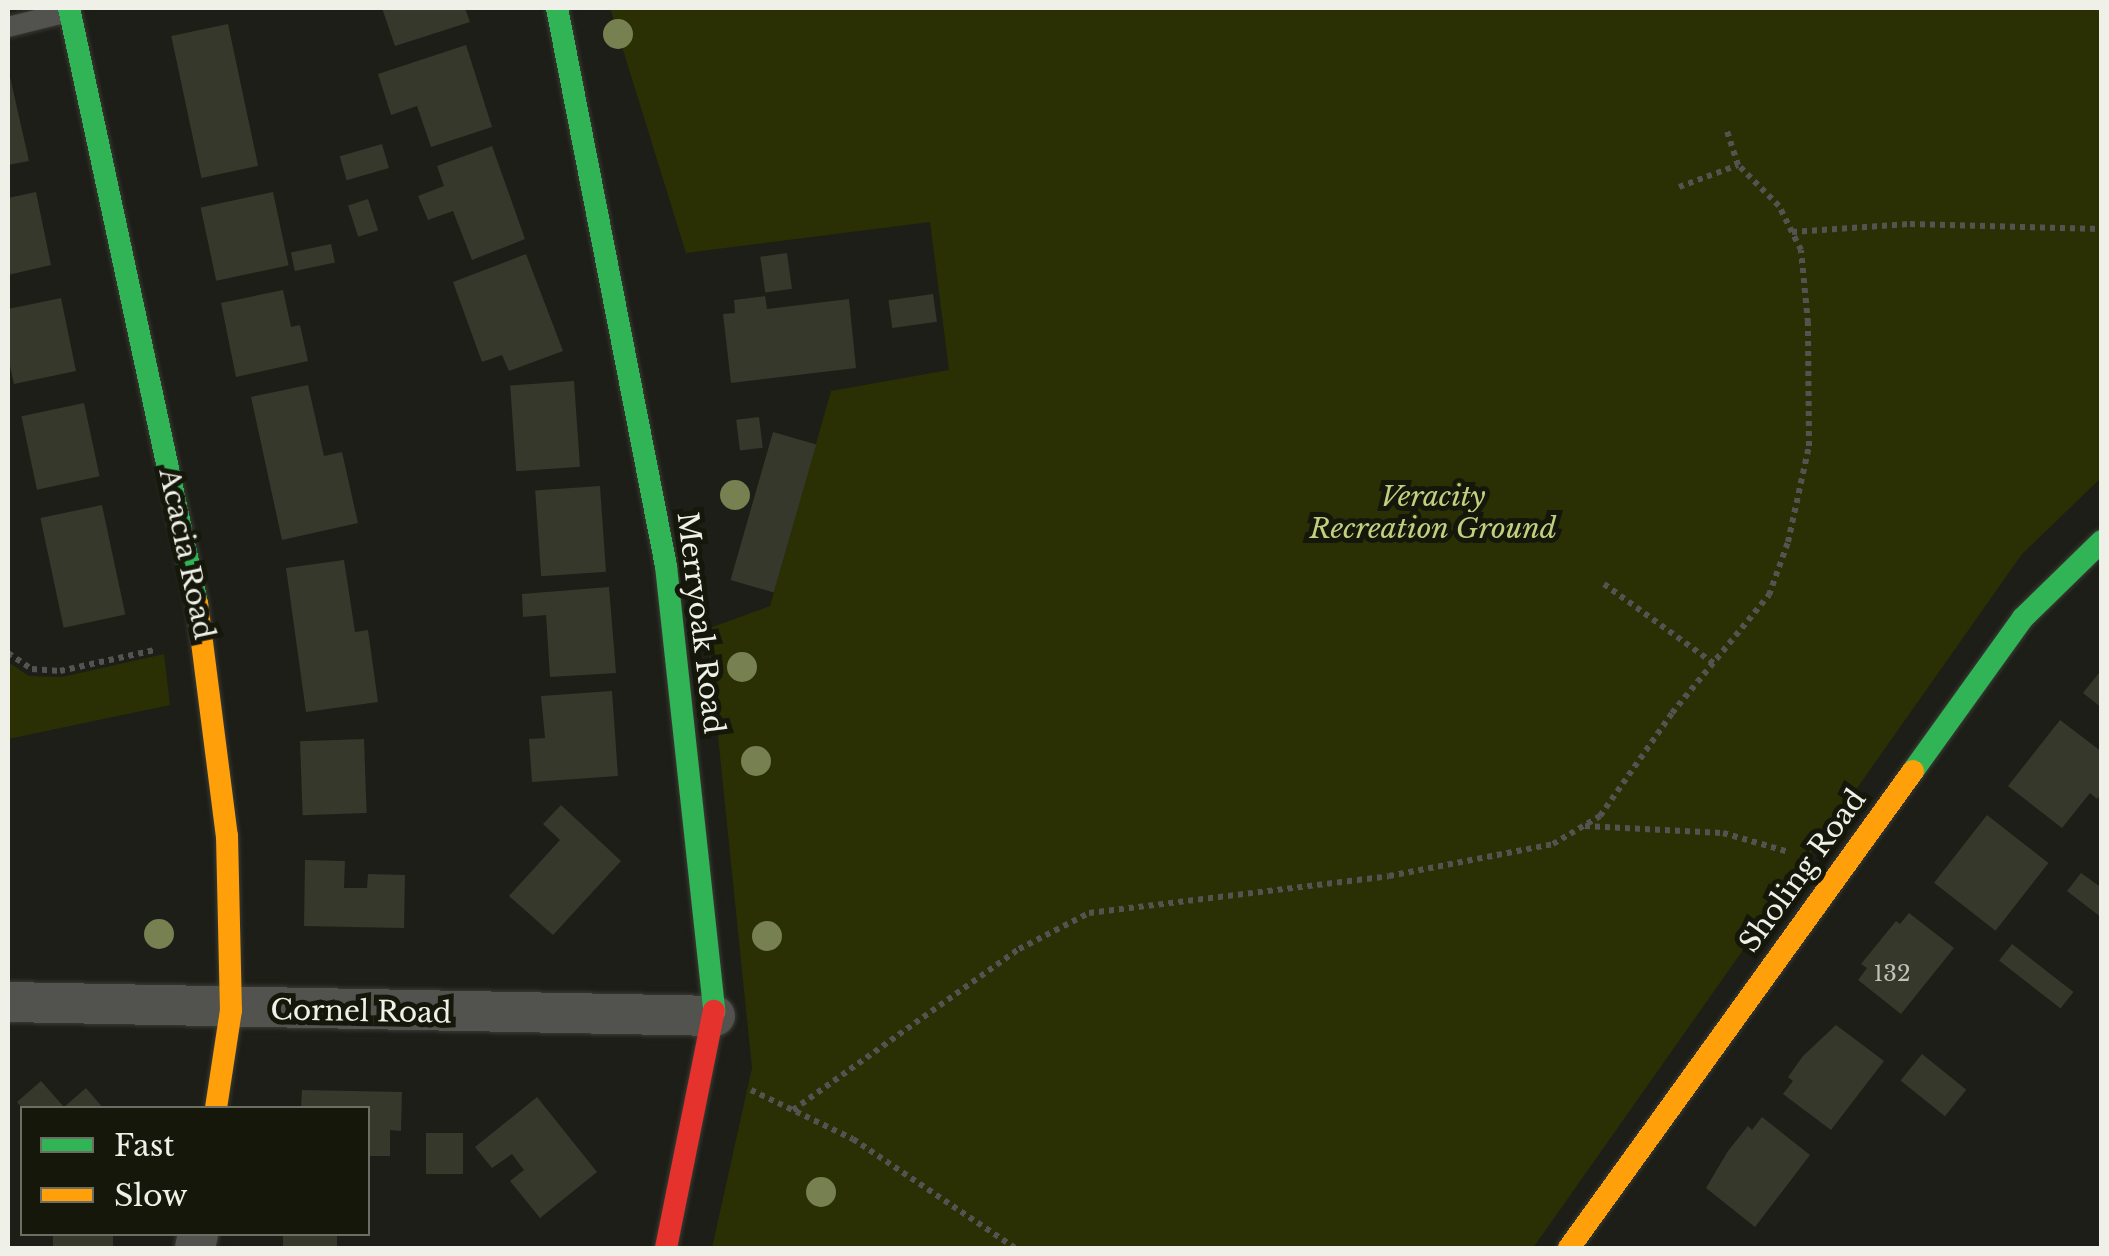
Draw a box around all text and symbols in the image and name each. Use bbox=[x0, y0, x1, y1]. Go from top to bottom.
street label: Acacia Road bbox=[151, 465, 221, 643]
park label: Veracity Recreation Ground bbox=[1309, 480, 1557, 546]
street label: Merryoak Road bbox=[670, 510, 730, 736]
street label: Sholing Road bbox=[1733, 783, 1873, 959]
house number: 132 bbox=[1874, 961, 1910, 987]
street label: Cornel Road bbox=[270, 994, 452, 1030]
legend bbox=[20, 1106, 370, 1236]
text: Fast bbox=[114, 1127, 175, 1164]
text: Slow bbox=[114, 1177, 188, 1214]

